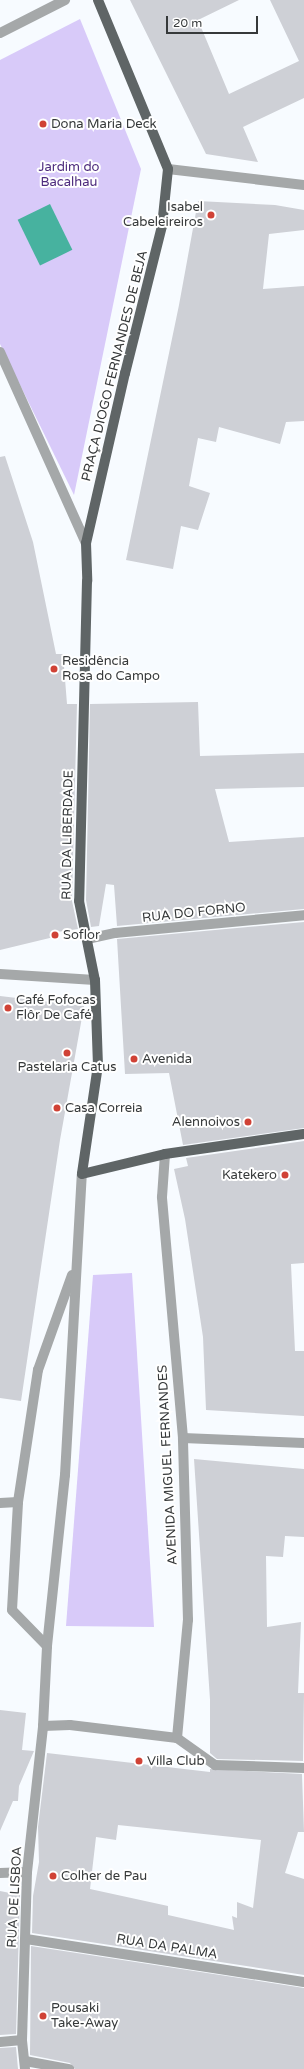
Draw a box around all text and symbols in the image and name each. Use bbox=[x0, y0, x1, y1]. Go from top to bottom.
scale bar bbox=[168, 8, 260, 34]
text: 20 m bbox=[173, 16, 202, 30]
place label: Dona Maria Deck bbox=[51, 116, 157, 132]
marker: Dona Maria Deck bbox=[38, 119, 48, 129]
park label: Jardim do Bacalhau bbox=[38, 160, 100, 191]
place label: Isabel Cabeleireiros bbox=[123, 200, 203, 231]
marker: Isabel Cabeleireiros bbox=[206, 210, 216, 220]
street label: PRAÇA DIOGO FERNANDES DE BEJA bbox=[79, 249, 151, 483]
place label: Residência Rosa do Campo bbox=[62, 654, 160, 685]
marker: Residência Rosa do Campo bbox=[49, 664, 59, 674]
street label: RUA DA LIBERDADE bbox=[59, 770, 77, 900]
street label: RUA DO FORNO bbox=[141, 900, 247, 926]
place label: Soflor bbox=[63, 927, 100, 943]
marker: Soflor bbox=[50, 930, 60, 940]
place label: Café Fofocas Flôr De Café bbox=[16, 993, 96, 1024]
marker: Café Fofocas Flôr De Café bbox=[3, 1003, 13, 1013]
marker: Pastelaria Catus bbox=[62, 1048, 72, 1058]
place label: Avenida bbox=[142, 1051, 192, 1067]
marker: Avenida bbox=[129, 1054, 139, 1064]
place label: Pastelaria Catus bbox=[18, 1059, 116, 1075]
place label: Casa Correia bbox=[65, 1100, 143, 1116]
marker: Casa Correia bbox=[52, 1103, 62, 1113]
place label: Alennoivos bbox=[172, 1114, 240, 1130]
marker: Alennoivos bbox=[243, 1117, 253, 1127]
place label: Katekero bbox=[222, 1167, 277, 1183]
marker: Katekero bbox=[280, 1170, 290, 1180]
street label: AVENIDA MIGUEL FERNANDES bbox=[155, 1365, 181, 1565]
place label: Villa Club bbox=[147, 1753, 205, 1769]
marker: Villa Club bbox=[134, 1756, 144, 1766]
street label: RUA DE LISBOA bbox=[5, 1846, 25, 1948]
place label: Colher de Pau bbox=[61, 1868, 147, 1884]
marker: Colher de Pau bbox=[48, 1871, 58, 1881]
street label: RUA DA PALMA bbox=[115, 1931, 219, 1963]
place label: Pousaki Take-Away bbox=[51, 2001, 118, 2032]
marker: Pousaki Take-Away bbox=[38, 2011, 48, 2021]

